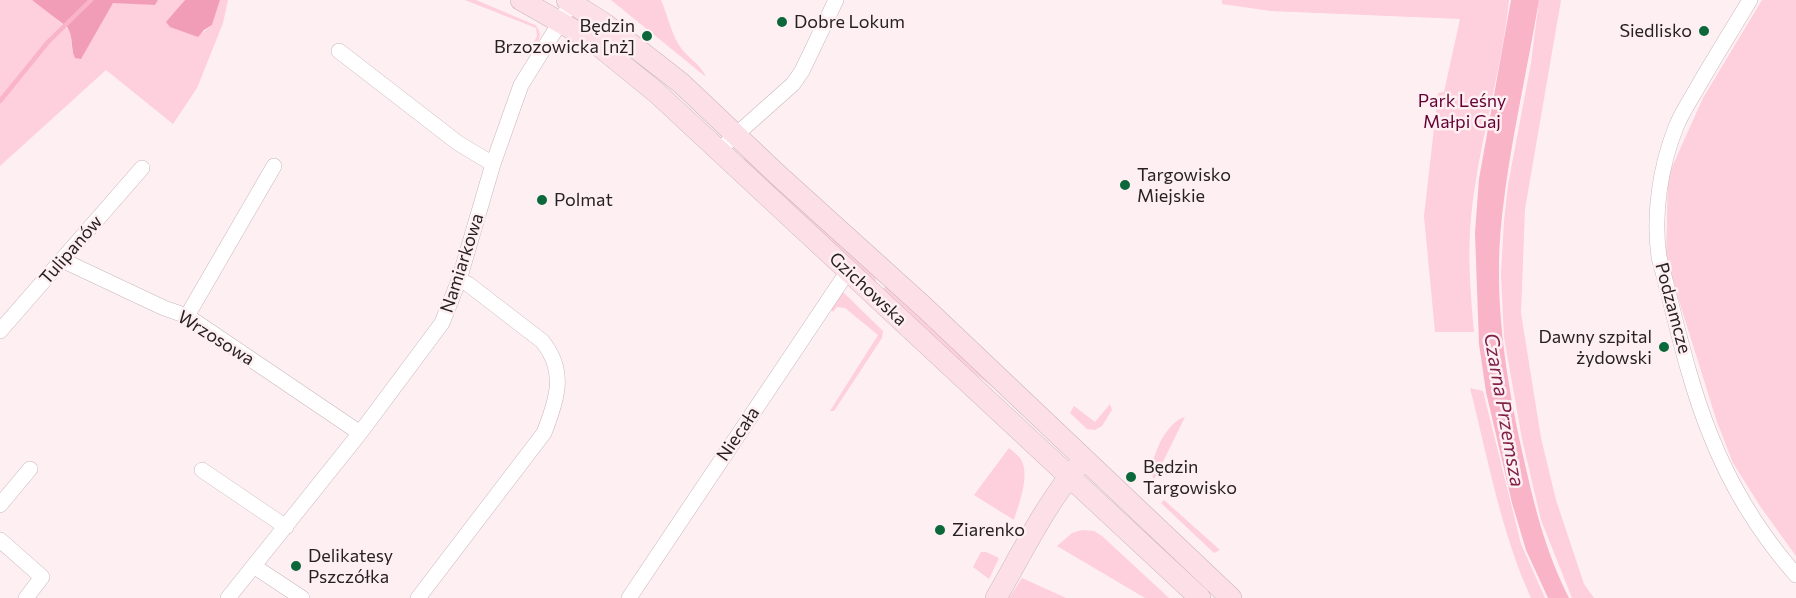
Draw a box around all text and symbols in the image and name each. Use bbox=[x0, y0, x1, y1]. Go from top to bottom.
place label: Dobre Lokum bbox=[794, 11, 905, 33]
place label: Będzin Brzozowicka [nż] bbox=[494, 15, 635, 57]
marker: Dobre Lokum bbox=[775, 15, 789, 29]
place label: Siedlisko bbox=[1619, 20, 1692, 42]
marker: Siedlisko bbox=[1697, 24, 1711, 38]
marker: Będzin Brzozowicka [nż] bbox=[640, 29, 654, 43]
park label: Park Leśny Małpi Gaj bbox=[1418, 90, 1506, 132]
place label: Targowisko Miejskie bbox=[1137, 164, 1231, 207]
marker: Targowisko Miejskie bbox=[1118, 178, 1132, 192]
place label: Polmat bbox=[554, 189, 613, 211]
marker: Polmat bbox=[535, 193, 549, 207]
street label: Tulipanów bbox=[35, 211, 107, 289]
street label: Namiarkowa bbox=[436, 211, 488, 315]
street label: Gzichowska bbox=[825, 248, 911, 330]
street label: Podzamcze bbox=[1650, 260, 1696, 356]
street label: Wrzosowa bbox=[174, 306, 258, 370]
place label: Dawny szpital żydowski bbox=[1538, 326, 1652, 368]
water label: Czarna Przemsza bbox=[1479, 331, 1529, 489]
marker: Dawny szpital żydowski bbox=[1657, 340, 1671, 354]
street label: Niecała bbox=[712, 403, 764, 465]
place label: Będzin Targowisko bbox=[1143, 456, 1237, 498]
marker: Będzin Targowisko bbox=[1124, 470, 1138, 484]
place label: Ziarenko bbox=[952, 519, 1025, 541]
marker: Ziarenko bbox=[933, 523, 947, 537]
place label: Delikatesy Pszczółka bbox=[308, 545, 393, 588]
marker: Delikatesy Pszczółka bbox=[289, 559, 303, 573]

